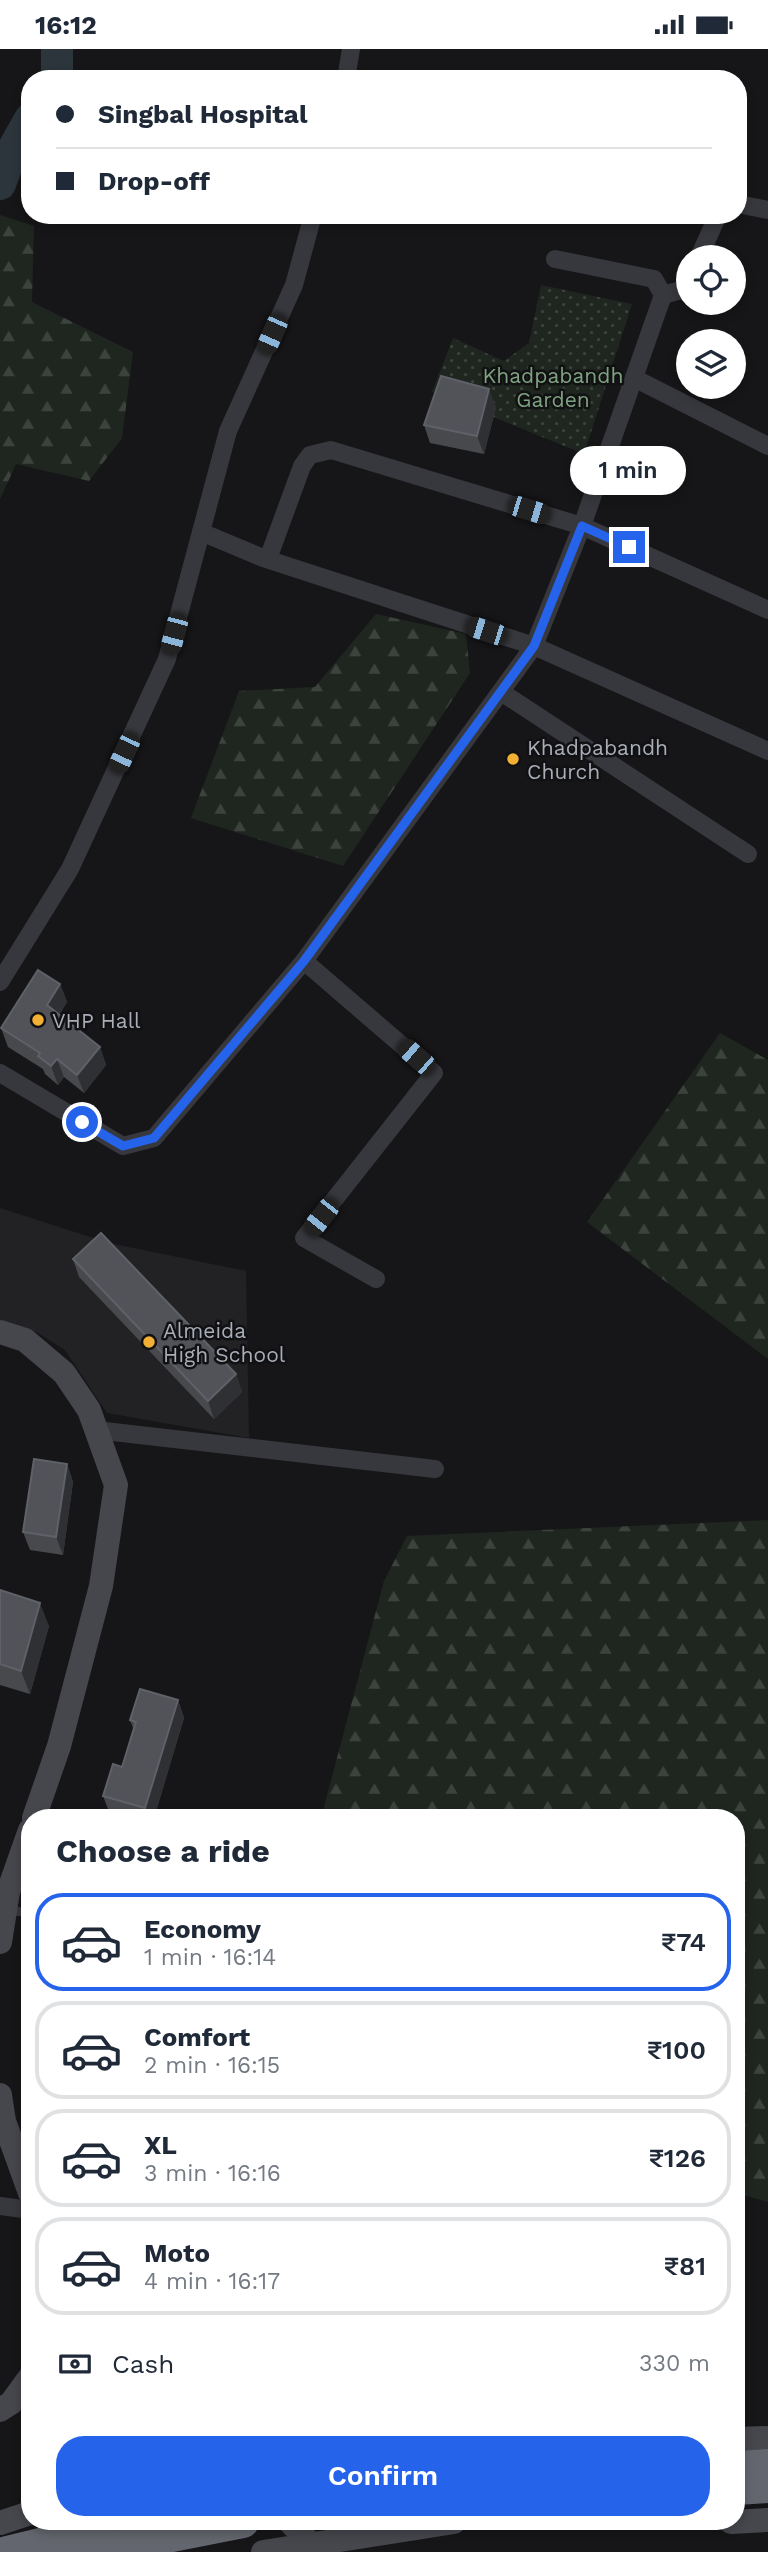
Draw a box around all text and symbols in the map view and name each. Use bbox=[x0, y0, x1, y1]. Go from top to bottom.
text: 16:12 bbox=[35, 10, 97, 40]
text: Singbal Hospital bbox=[98, 99, 307, 129]
text: Drop-off bbox=[98, 166, 210, 196]
map controls bbox=[676, 245, 746, 399]
button: locate bbox=[676, 245, 746, 315]
car bbox=[254, 311, 291, 357]
button: layers bbox=[676, 329, 746, 399]
park label: Khadpabandh Garden bbox=[482, 363, 624, 412]
callout: 1 min bbox=[571, 445, 687, 495]
text: 1 min bbox=[598, 457, 658, 484]
car bbox=[506, 494, 553, 526]
route end bbox=[613, 531, 645, 563]
car bbox=[159, 611, 190, 657]
car bbox=[463, 615, 510, 647]
car bbox=[106, 730, 143, 776]
place label: Khadpabandh Church bbox=[527, 735, 668, 784]
marker: Khadpabandh Church bbox=[505, 751, 521, 767]
place label: VHP Hall bbox=[52, 1008, 141, 1033]
marker: VHP Hall bbox=[30, 1012, 46, 1028]
car bbox=[394, 1035, 439, 1079]
route start bbox=[66, 1106, 98, 1138]
car bbox=[300, 1194, 343, 1240]
place label: Almeida High School bbox=[163, 1318, 286, 1367]
marker: Almeida High School bbox=[141, 1334, 157, 1350]
text: Choose a ride bbox=[56, 1832, 270, 1870]
icon: car bbox=[60, 1911, 123, 1974]
text: Economy bbox=[144, 1914, 261, 1944]
text: ₹74 bbox=[661, 1927, 706, 1957]
text: 1 min · 16:14 bbox=[144, 1944, 276, 1971]
icon: car bbox=[60, 2019, 123, 2082]
text: Comfort bbox=[144, 2022, 250, 2052]
text: ₹100 bbox=[647, 2035, 706, 2065]
text: 2 min · 16:15 bbox=[144, 2052, 280, 2079]
icon: car bbox=[60, 2127, 123, 2190]
text: XL bbox=[144, 2130, 177, 2160]
text: ₹126 bbox=[649, 2143, 706, 2173]
text: 3 min · 16:16 bbox=[144, 2160, 281, 2187]
icon: car bbox=[60, 2235, 123, 2298]
text: Moto bbox=[144, 2238, 210, 2268]
text: ₹81 bbox=[664, 2251, 706, 2281]
text: 4 min · 16:17 bbox=[144, 2268, 280, 2295]
icon: cash bbox=[56, 2345, 94, 2383]
text: Cash bbox=[112, 2349, 174, 2379]
text: 330 m bbox=[639, 2350, 710, 2377]
button: Confirm bbox=[56, 2436, 710, 2516]

